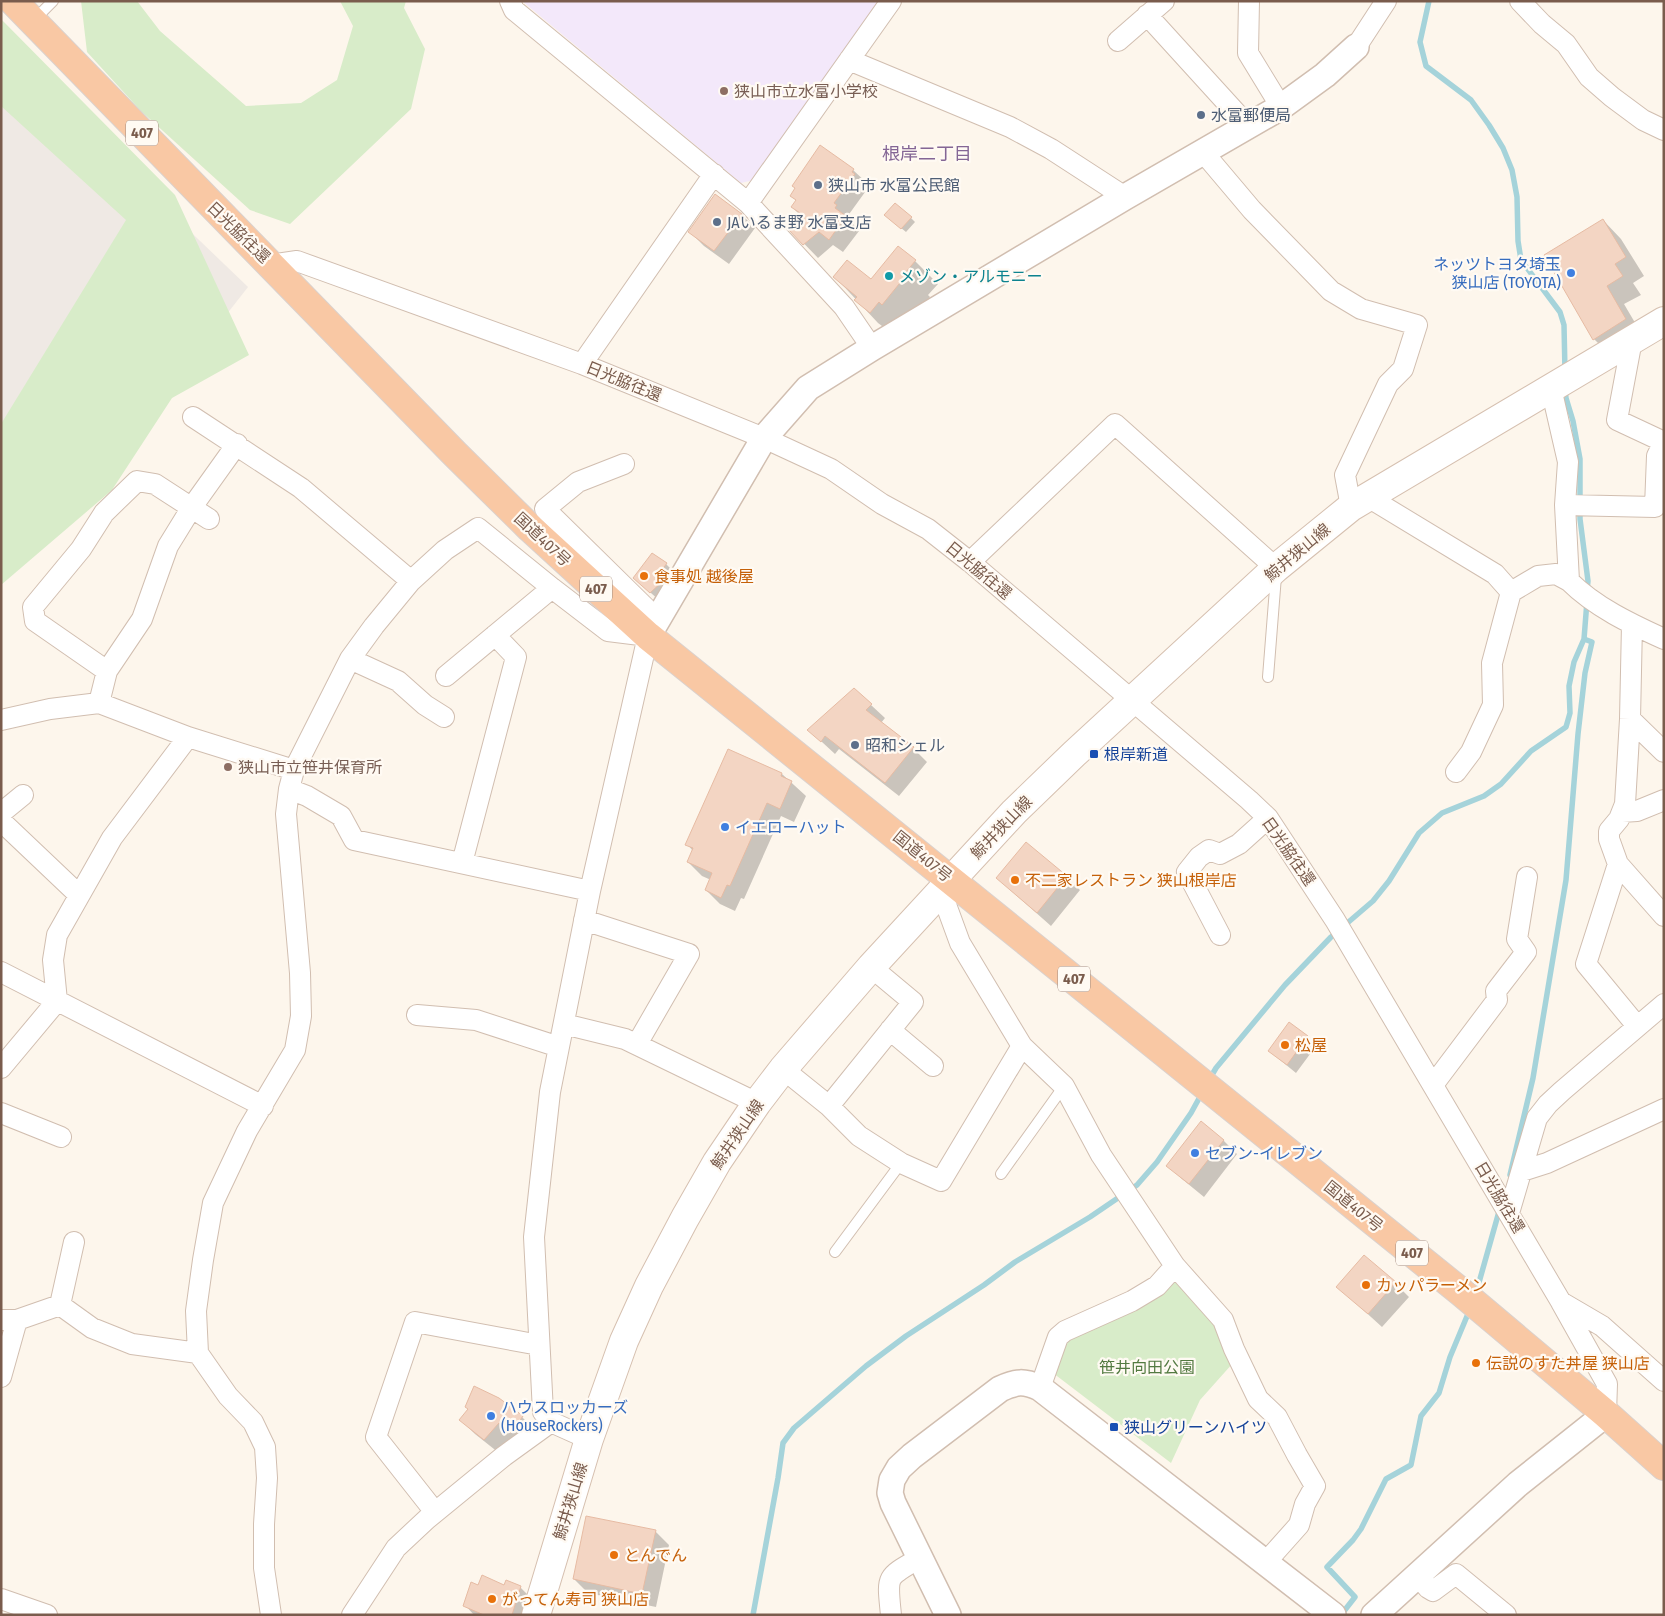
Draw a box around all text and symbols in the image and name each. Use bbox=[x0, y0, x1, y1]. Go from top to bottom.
place label: 狭山市立水富小学校 bbox=[734, 82, 878, 101]
marker: 狭山市立水富小学校 bbox=[718, 85, 730, 97]
place label: 水富郵便局 bbox=[1211, 106, 1291, 125]
marker: 水富郵便局 bbox=[1195, 109, 1207, 121]
road number: 407 bbox=[126, 120, 158, 146]
district label: 根岸二丁目 bbox=[882, 143, 972, 165]
place label: 狭山市 水富公民館 bbox=[828, 176, 960, 195]
marker: 狭山市 水富公民館 bbox=[812, 179, 824, 191]
street label: 日光脇往還 bbox=[203, 198, 274, 267]
place label: JAいるま野 水富支店 bbox=[727, 213, 872, 232]
marker: JAいるま野 水富支店 bbox=[711, 216, 723, 228]
place label: ネッツトヨタ埼玉 狭山店 (TOYOTA) bbox=[1433, 255, 1561, 292]
place label: メゾン・アルモニー bbox=[899, 267, 1043, 286]
marker: ネッツトヨタ埼玉 狭山店 (TOYOTA) bbox=[1565, 267, 1577, 279]
marker: メゾン・アルモニー bbox=[883, 270, 895, 282]
street label: 日光脇往還 bbox=[583, 358, 664, 405]
street label: 国道407号 bbox=[510, 508, 575, 570]
street label: 鯨井狭山線 bbox=[1261, 519, 1334, 585]
street label: 日光脇往還 bbox=[942, 537, 1015, 603]
place label: 食事処 越後屋 bbox=[654, 567, 754, 586]
marker: 食事処 越後屋 bbox=[638, 570, 650, 582]
road number: 407 bbox=[580, 576, 612, 602]
place label: 昭和シェル bbox=[865, 736, 945, 755]
marker: 昭和シェル bbox=[849, 739, 861, 751]
place label: 根岸新道 bbox=[1104, 745, 1168, 764]
marker: 根岸新道 bbox=[1088, 748, 1100, 760]
place label: 狭山市立笹井保育所 bbox=[238, 758, 382, 777]
marker: 狭山市立笹井保育所 bbox=[222, 761, 234, 773]
street label: 鯨井狭山線 bbox=[967, 792, 1036, 863]
street label: 日光脇往還 bbox=[1258, 813, 1319, 890]
place label: イエローハット bbox=[735, 818, 847, 837]
marker: イエローハット bbox=[719, 821, 731, 833]
street label: 国道407号 bbox=[889, 827, 956, 886]
place label: 不二家レストラン 狭山根岸店 bbox=[1025, 871, 1237, 890]
marker: 不二家レストラン 狭山根岸店 bbox=[1009, 874, 1021, 886]
road number: 407 bbox=[1058, 966, 1090, 992]
place label: 松屋 bbox=[1295, 1036, 1327, 1055]
marker: 松屋 bbox=[1279, 1039, 1291, 1051]
street label: 鯨井狭山線 bbox=[707, 1096, 768, 1173]
place label: セブン-イレブン bbox=[1205, 1144, 1323, 1163]
marker: セブン-イレブン bbox=[1189, 1147, 1201, 1159]
street label: 日光脇往還 bbox=[1471, 1158, 1528, 1236]
street label: 国道407号 bbox=[1320, 1177, 1387, 1236]
road number: 407 bbox=[1396, 1240, 1428, 1266]
place label: カッパラーメン bbox=[1376, 1276, 1487, 1295]
marker: カッパラーメン bbox=[1360, 1279, 1372, 1291]
place label: 伝説のすた丼屋 狭山店 bbox=[1486, 1354, 1650, 1373]
marker: 伝説のすた丼屋 狭山店 bbox=[1470, 1357, 1482, 1369]
park label: 笹井向田公園 bbox=[1099, 1358, 1195, 1377]
place label: ハウスロッカーズ (HouseRockers) bbox=[501, 1398, 628, 1435]
marker: ハウスロッカーズ (HouseRockers) bbox=[485, 1410, 497, 1422]
place label: 狭山グリーンハイツ bbox=[1124, 1418, 1267, 1437]
marker: 狭山グリーンハイツ bbox=[1108, 1421, 1120, 1433]
street label: 鯨井狭山線 bbox=[550, 1460, 591, 1542]
place label: とんでん bbox=[624, 1546, 687, 1565]
marker: とんでん bbox=[608, 1549, 620, 1561]
place label: がってん寿司 狭山店 bbox=[502, 1590, 649, 1609]
marker: がってん寿司 狭山店 bbox=[486, 1593, 498, 1605]

